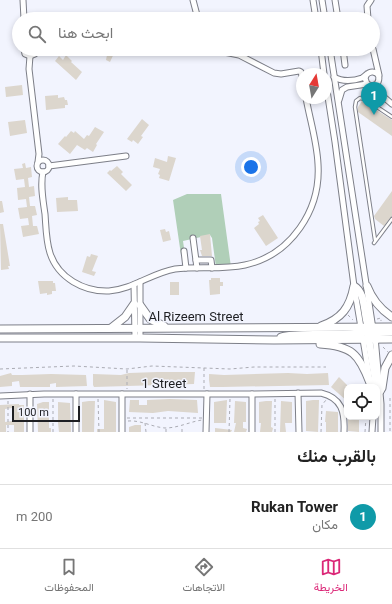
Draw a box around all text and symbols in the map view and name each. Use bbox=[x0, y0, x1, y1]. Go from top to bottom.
search box bbox=[12, 12, 380, 56]
icon: search bbox=[26, 23, 48, 45]
text: ابحث هنا bbox=[58, 24, 113, 42]
north arrow bbox=[296, 68, 332, 104]
pin: 1 bbox=[361, 82, 387, 115]
your location bbox=[241, 157, 261, 177]
street label: Al Rizeem Street bbox=[148, 309, 244, 324]
street label: 1 Street bbox=[142, 376, 186, 391]
map controls bbox=[344, 384, 380, 420]
button: locate bbox=[344, 384, 380, 420]
scale bar bbox=[12, 404, 80, 423]
text: 100 m bbox=[18, 406, 49, 419]
text: بالقرب منك bbox=[297, 446, 376, 466]
text: Rukan Tower bbox=[251, 498, 338, 516]
text: 200 m bbox=[16, 509, 53, 524]
text: 1 bbox=[359, 509, 367, 524]
text: مكان bbox=[312, 517, 338, 532]
tab: المحفوظات bbox=[44, 556, 94, 597]
tab: الاتجاهات bbox=[182, 556, 225, 597]
tab: الخريطة bbox=[314, 556, 348, 597]

